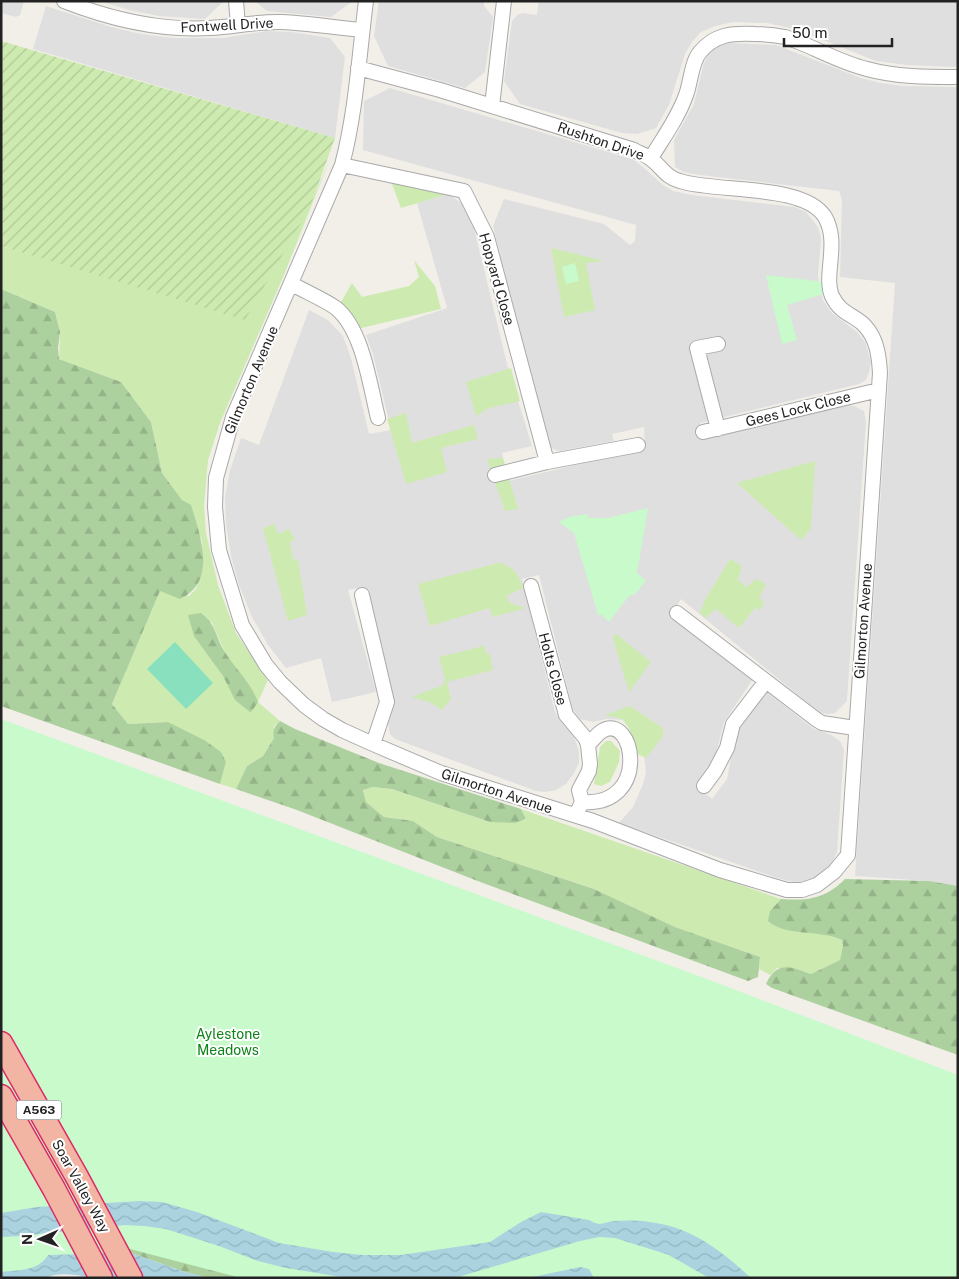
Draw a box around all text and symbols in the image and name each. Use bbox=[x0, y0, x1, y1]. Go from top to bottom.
street label: Fontwell Drive bbox=[180, 15, 274, 35]
scale bar bbox=[784, 15, 892, 47]
text: 50 m bbox=[792, 24, 827, 41]
street label: Rushton Drive bbox=[556, 119, 646, 163]
street label: Hopyard Close bbox=[476, 231, 518, 327]
street label: Gilmorton Avenue bbox=[221, 323, 281, 437]
street label: Gees Lock Close bbox=[744, 388, 852, 430]
street label: Gilmorton Avenue bbox=[851, 563, 875, 679]
street label: Holts Close bbox=[536, 631, 570, 707]
street label: Gilmorton Avenue bbox=[439, 765, 555, 817]
park label: Aylestone Meadows bbox=[196, 1026, 260, 1058]
road number: A563 bbox=[16, 1100, 62, 1120]
street label: Soar Valley Way bbox=[49, 1137, 113, 1236]
north arrow bbox=[15, 1214, 65, 1264]
text: N bbox=[19, 1234, 35, 1245]

